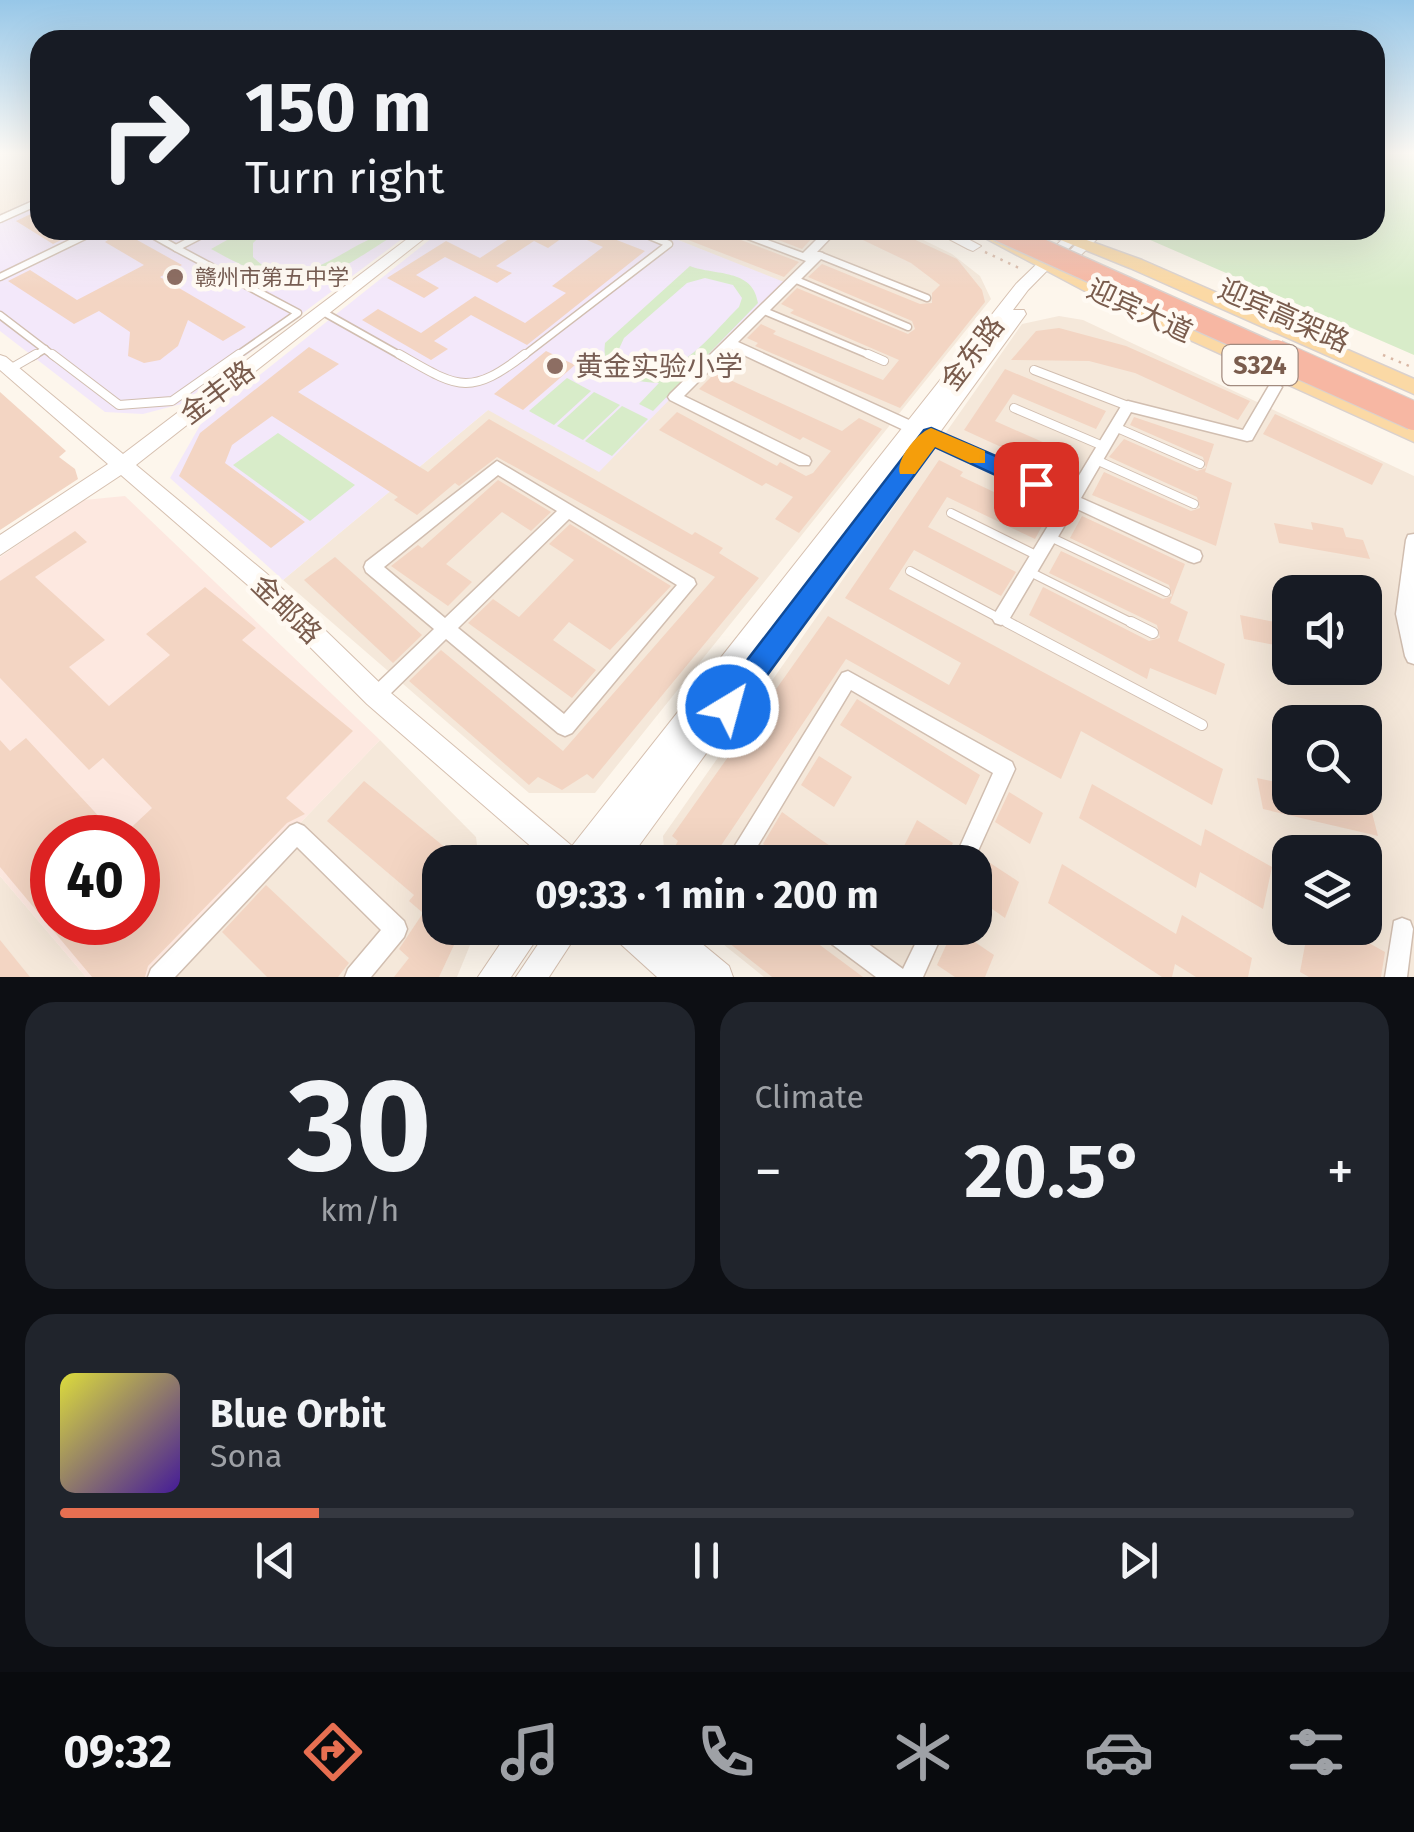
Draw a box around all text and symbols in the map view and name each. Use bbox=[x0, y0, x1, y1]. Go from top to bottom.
text: 150 m bbox=[245, 66, 432, 150]
icon: right bbox=[80, 70, 210, 200]
text: Turn right bbox=[245, 151, 444, 205]
place label: 赣州市第五中学 bbox=[195, 264, 349, 291]
marker: 赣州市第五中学 bbox=[164, 266, 186, 288]
street label: 迎宾大道 bbox=[1082, 272, 1198, 349]
street label: 迎宾高架路 bbox=[1213, 272, 1354, 359]
street label: 金东路 bbox=[934, 310, 1011, 397]
road number: S324 bbox=[1222, 345, 1298, 385]
place label: 黄金实验小学 bbox=[575, 350, 743, 383]
street label: 金丰路 bbox=[174, 354, 261, 431]
marker: 黄金实验小学 bbox=[544, 355, 566, 377]
pin bbox=[994, 442, 1079, 527]
icon: arrive bbox=[1009, 457, 1064, 512]
street label: 金邮路 bbox=[245, 568, 328, 650]
map controls bbox=[1272, 575, 1382, 945]
button: sound bbox=[1272, 575, 1382, 685]
position arrow bbox=[676, 655, 780, 759]
button: search bbox=[1272, 705, 1382, 815]
speed limit sign: 40 bbox=[30, 815, 160, 945]
button: layers bbox=[1272, 835, 1382, 945]
text: 09:33 · 1 min · 200 m bbox=[535, 872, 879, 918]
text: 30 bbox=[288, 1048, 432, 1204]
text: Climate bbox=[755, 1078, 864, 1116]
text: 20.5° bbox=[964, 1127, 1144, 1217]
text: − bbox=[755, 1139, 782, 1205]
text: + bbox=[1327, 1139, 1354, 1205]
text: km/h bbox=[320, 1191, 399, 1229]
text: Blue Orbit bbox=[210, 1391, 386, 1437]
text: Sona bbox=[210, 1437, 282, 1475]
icon: previous bbox=[248, 1533, 303, 1588]
icon: pause bbox=[679, 1533, 734, 1588]
icon: next bbox=[1111, 1533, 1166, 1588]
icon: directions bbox=[298, 1717, 368, 1787]
icon: music bbox=[495, 1717, 565, 1787]
icon: phone bbox=[691, 1717, 761, 1787]
icon: climate bbox=[888, 1717, 958, 1787]
icon: car bbox=[1084, 1717, 1154, 1787]
icon: filters bbox=[1281, 1717, 1351, 1787]
text: 09:32 bbox=[63, 1725, 172, 1779]

